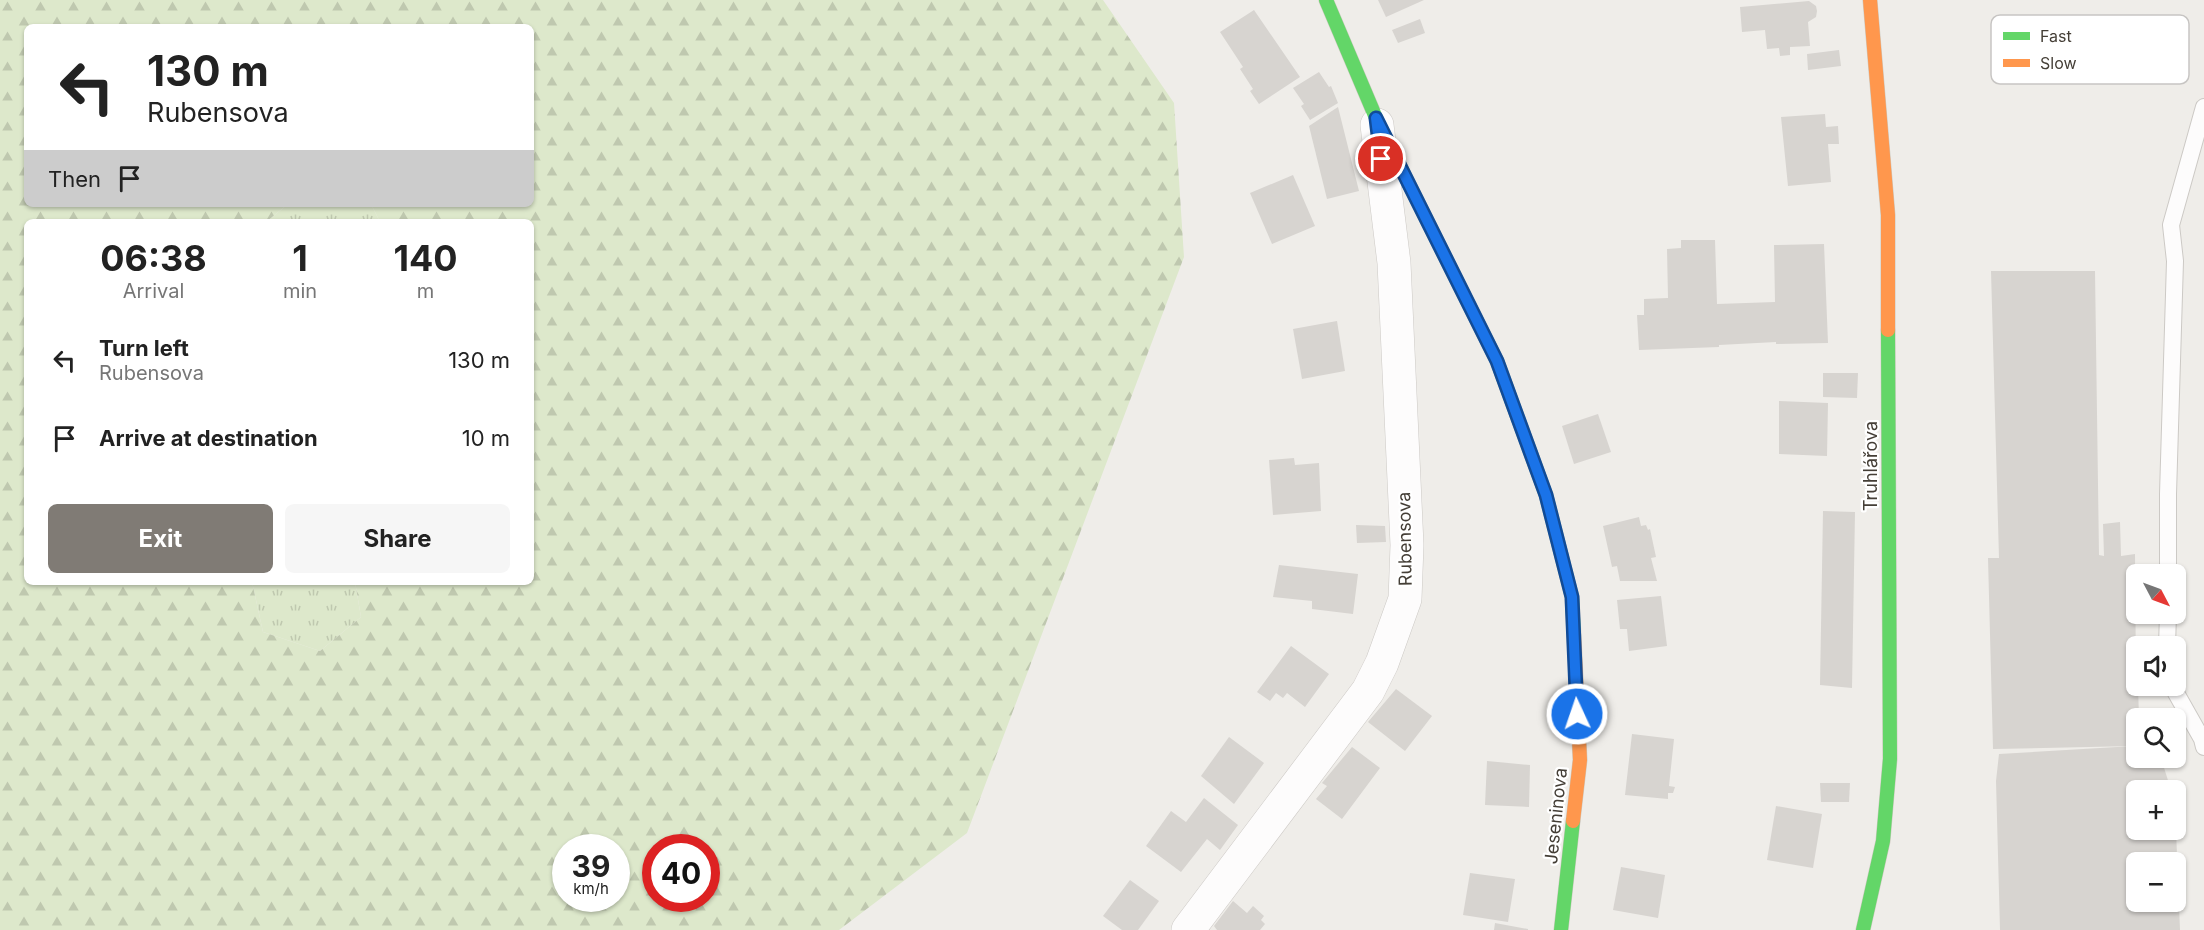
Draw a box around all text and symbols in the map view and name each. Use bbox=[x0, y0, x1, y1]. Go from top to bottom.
legend bbox=[1991, 15, 2189, 84]
text: Fast bbox=[2040, 26, 2072, 46]
text: 130 m bbox=[147, 45, 269, 96]
icon: left bbox=[48, 48, 126, 126]
text: Slow bbox=[2040, 53, 2077, 73]
text: Rubensova bbox=[147, 96, 289, 129]
pin bbox=[1355, 133, 1406, 184]
icon: arrive bbox=[1364, 142, 1397, 175]
icon: arrive bbox=[113, 162, 146, 195]
text: Then bbox=[48, 166, 101, 192]
text: 06:38 bbox=[100, 236, 207, 280]
text: 1 bbox=[292, 236, 308, 280]
text: 140 bbox=[393, 236, 458, 280]
text: Arrival bbox=[123, 279, 184, 303]
text: min bbox=[283, 279, 317, 303]
text: m bbox=[417, 279, 434, 303]
text: Turn left bbox=[99, 335, 189, 361]
icon: left bbox=[48, 344, 81, 377]
text: 130 m bbox=[448, 347, 510, 373]
text: Rubensova bbox=[99, 361, 204, 385]
street label: Truhlářova bbox=[1860, 421, 1881, 511]
icon: arrive bbox=[48, 422, 81, 455]
text: Arrive at destination bbox=[99, 425, 318, 451]
text: 10 m bbox=[462, 425, 510, 451]
street label: Rubensova bbox=[1393, 492, 1416, 586]
button: Exit bbox=[48, 504, 273, 573]
button: Share bbox=[285, 504, 510, 573]
north arrow bbox=[2126, 564, 2186, 624]
map controls bbox=[2126, 564, 2186, 912]
button: sound bbox=[2126, 636, 2186, 696]
position arrow bbox=[1545, 682, 1609, 746]
button: search bbox=[2126, 708, 2186, 768]
street label: Jeseninova bbox=[1540, 767, 1571, 865]
button: + bbox=[2126, 780, 2186, 840]
speed limit sign: 40 bbox=[642, 834, 720, 912]
text: 39 bbox=[572, 848, 610, 884]
button: − bbox=[2126, 852, 2186, 912]
text: km/h bbox=[573, 879, 609, 898]

